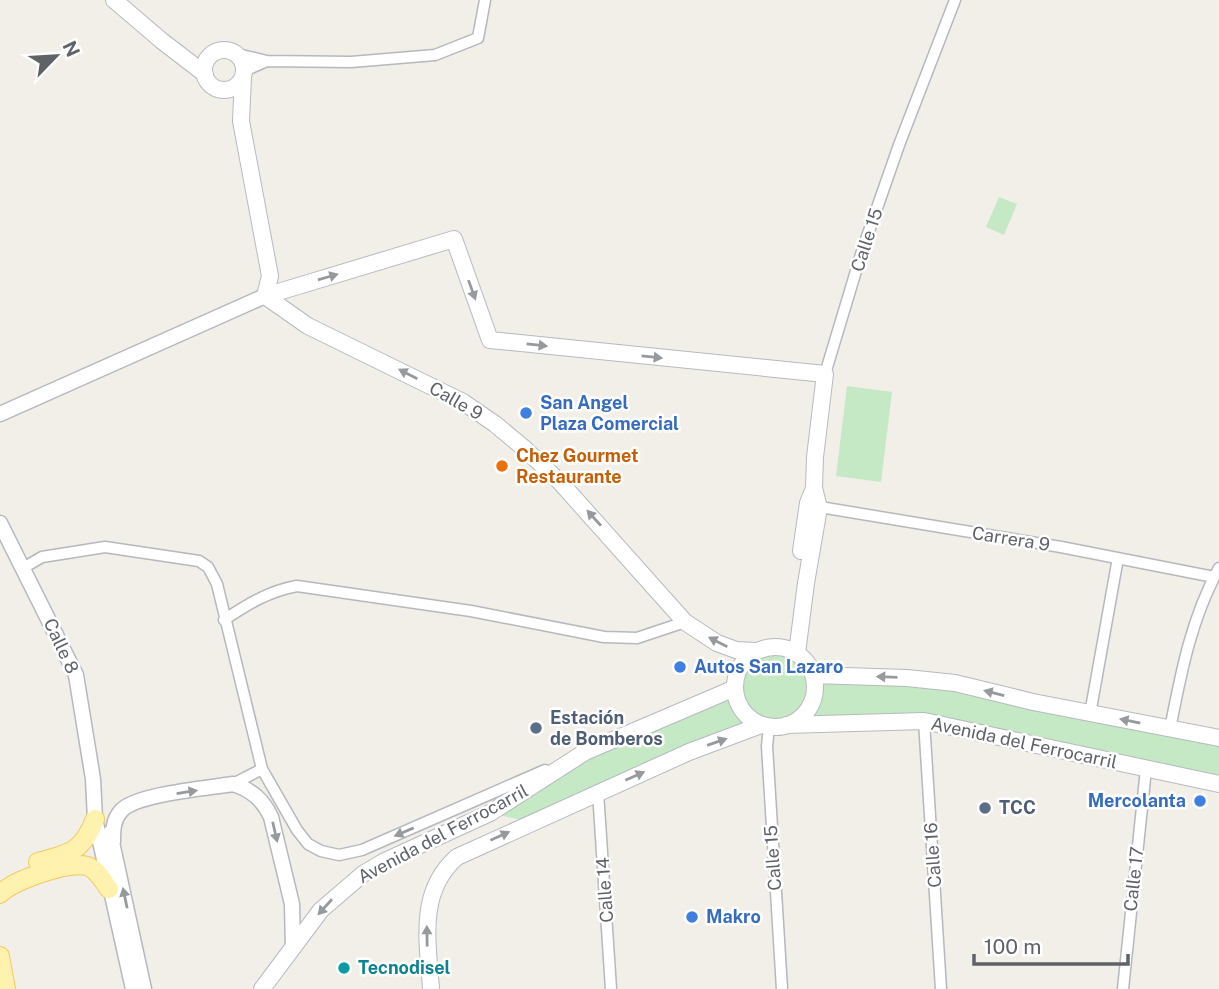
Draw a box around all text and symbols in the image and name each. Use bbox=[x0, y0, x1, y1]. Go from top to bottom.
north arrow bbox=[21, 21, 91, 91]
text: N bbox=[58, 37, 85, 60]
street label: Calle 15 bbox=[846, 205, 887, 274]
one-way arrow bbox=[318, 272, 339, 282]
one-way arrow bbox=[467, 279, 478, 300]
one-way arrow bbox=[526, 340, 548, 351]
one-way arrow bbox=[641, 351, 663, 362]
one-way arrow bbox=[398, 369, 418, 380]
street label: Calle 9 bbox=[426, 377, 487, 424]
place label: San Angel Plaza Comercial bbox=[540, 392, 679, 434]
marker: San Angel Plaza Comercial bbox=[518, 405, 534, 421]
place label: Chez Gourmet Restaurante bbox=[516, 445, 639, 487]
marker: Chez Gourmet Restaurante bbox=[494, 458, 510, 474]
one-way arrow bbox=[586, 509, 602, 527]
street label: Carrera 9 bbox=[971, 522, 1052, 555]
street label: Calle 8 bbox=[40, 615, 83, 677]
one-way arrow bbox=[708, 637, 728, 648]
place label: Autos San Lazaro bbox=[694, 656, 843, 677]
marker: Autos San Lazaro bbox=[672, 659, 688, 675]
one-way arrow bbox=[875, 672, 897, 683]
one-way arrow bbox=[982, 687, 1004, 698]
place label: Estación de Bomberos bbox=[550, 707, 663, 749]
street label: Avenida del Ferrocarril bbox=[929, 713, 1119, 772]
one-way arrow bbox=[1119, 716, 1141, 727]
marker: Estación de Bomberos bbox=[528, 720, 544, 736]
one-way arrow bbox=[706, 736, 727, 747]
one-way arrow bbox=[625, 770, 645, 782]
street label: Avenida del Ferrocarril bbox=[354, 780, 531, 887]
one-way arrow bbox=[176, 786, 198, 797]
place label: Mercolanta bbox=[1088, 790, 1186, 811]
marker: Mercolanta bbox=[1192, 793, 1208, 809]
place label: TCC bbox=[999, 797, 1036, 818]
marker: TCC bbox=[977, 800, 993, 816]
one-way arrow bbox=[270, 821, 281, 843]
street label: Calle 16 bbox=[920, 822, 945, 888]
street label: Calle 15 bbox=[760, 825, 785, 892]
one-way arrow bbox=[394, 826, 414, 838]
one-way arrow bbox=[490, 830, 511, 841]
street label: Calle 17 bbox=[1120, 846, 1147, 912]
street label: Calle 14 bbox=[592, 857, 617, 923]
one-way arrow bbox=[120, 887, 131, 909]
one-way arrow bbox=[318, 898, 334, 915]
place label: Makro bbox=[706, 906, 761, 927]
marker: Makro bbox=[684, 909, 700, 925]
scale bar bbox=[974, 922, 1128, 966]
one-way arrow bbox=[421, 925, 432, 947]
text: 100 m bbox=[984, 934, 1041, 959]
place label: Tecnodisel bbox=[358, 957, 451, 978]
marker: Tecnodisel bbox=[336, 960, 352, 976]

